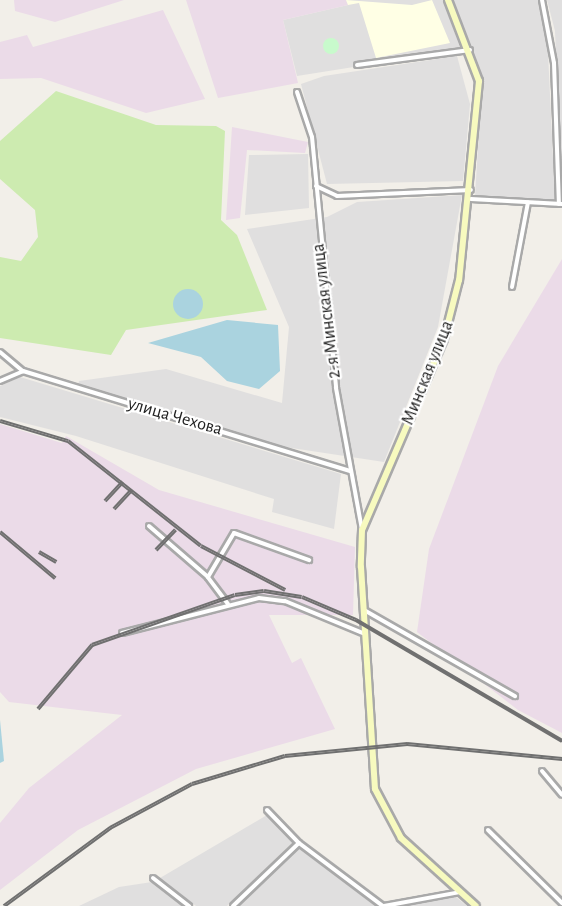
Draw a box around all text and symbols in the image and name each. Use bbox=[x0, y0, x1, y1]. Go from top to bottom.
street label: 2-я Минская улица bbox=[308, 242, 346, 380]
street label: Минская улица bbox=[397, 318, 459, 428]
street label: улица Чехова bbox=[125, 393, 225, 441]

